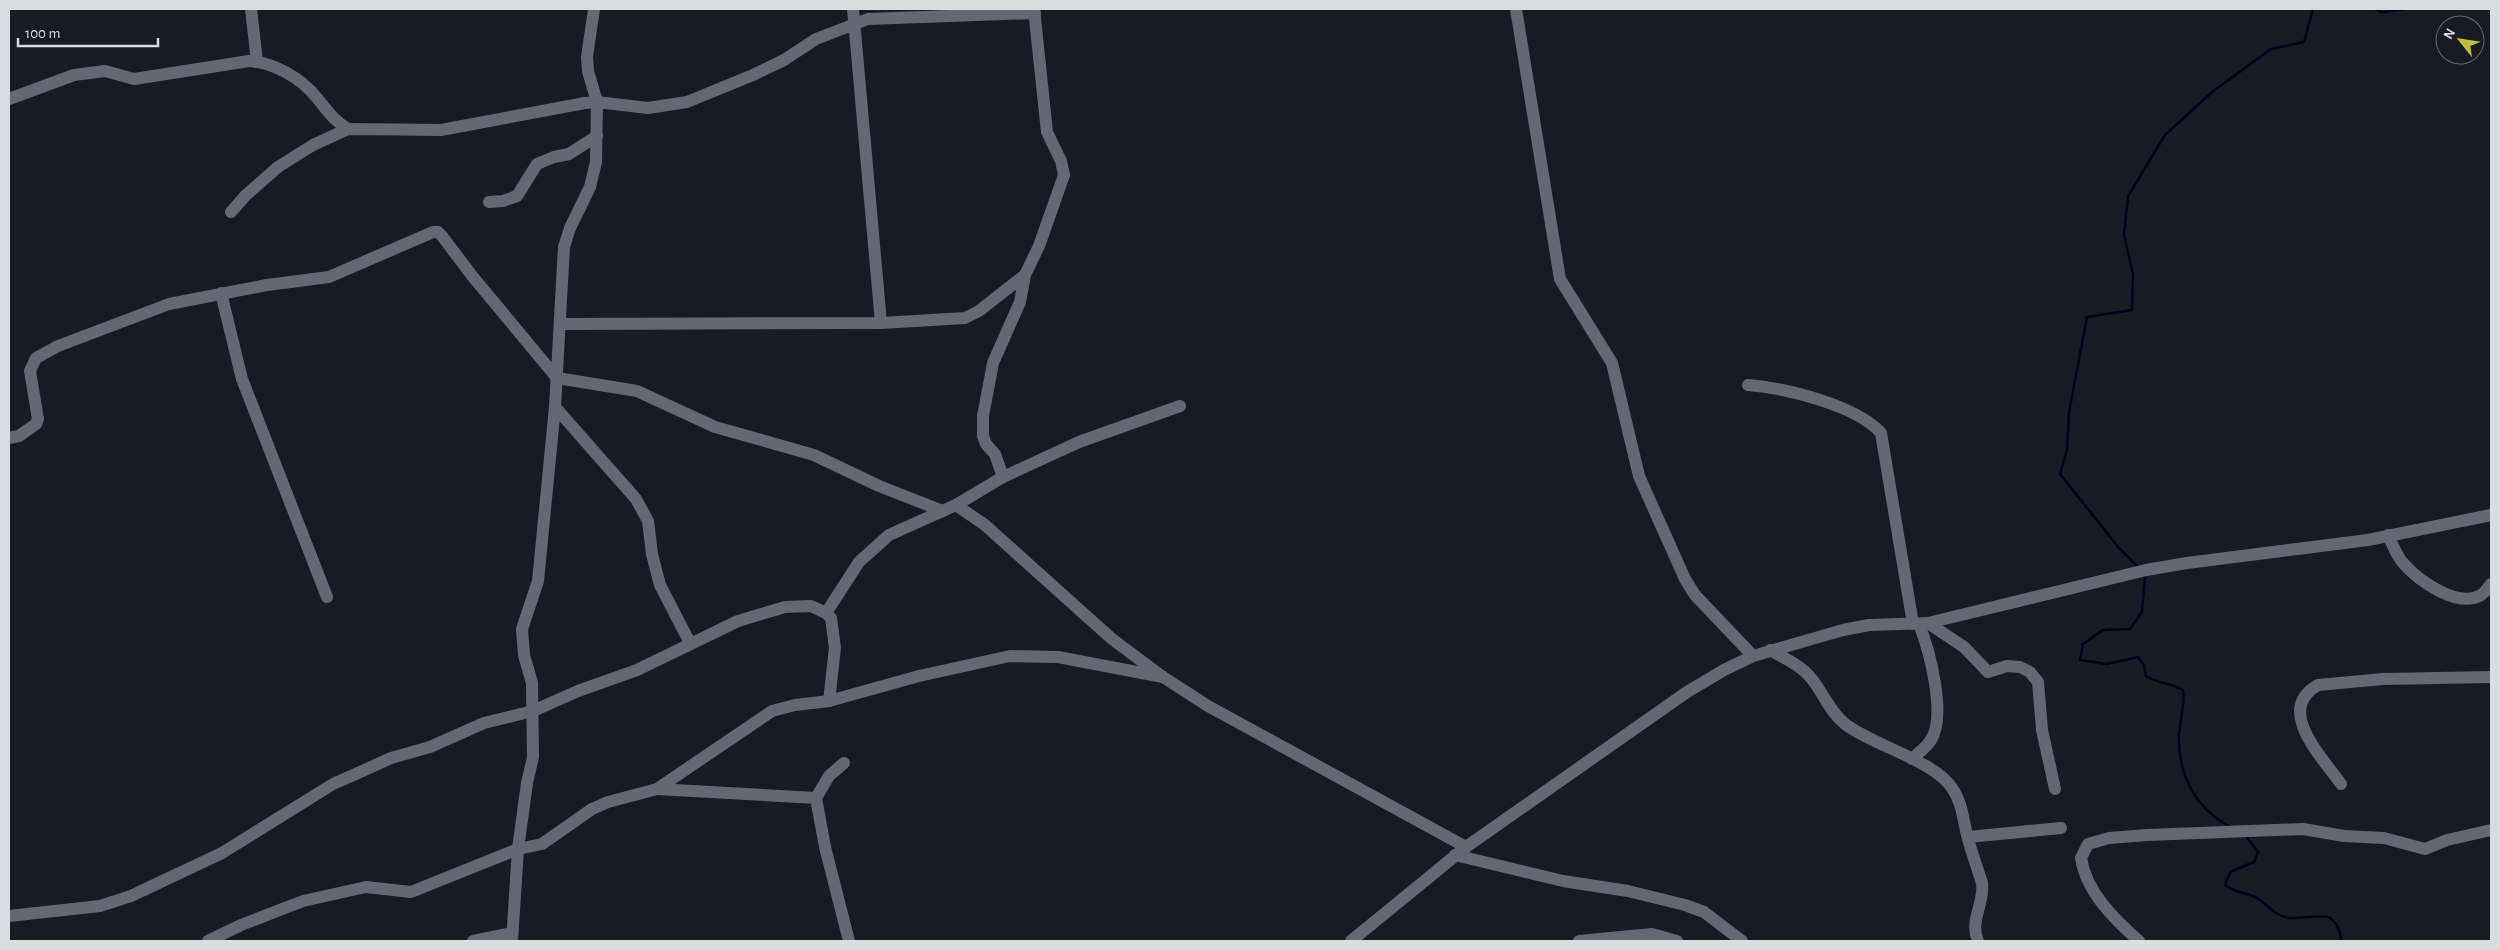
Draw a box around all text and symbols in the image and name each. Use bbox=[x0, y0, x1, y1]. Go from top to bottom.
scale bar bbox=[18, 15, 158, 47]
north arrow bbox=[2435, 15, 2485, 65]
text: 100 m bbox=[25, 26, 60, 41]
text: N bbox=[2441, 26, 2458, 42]

